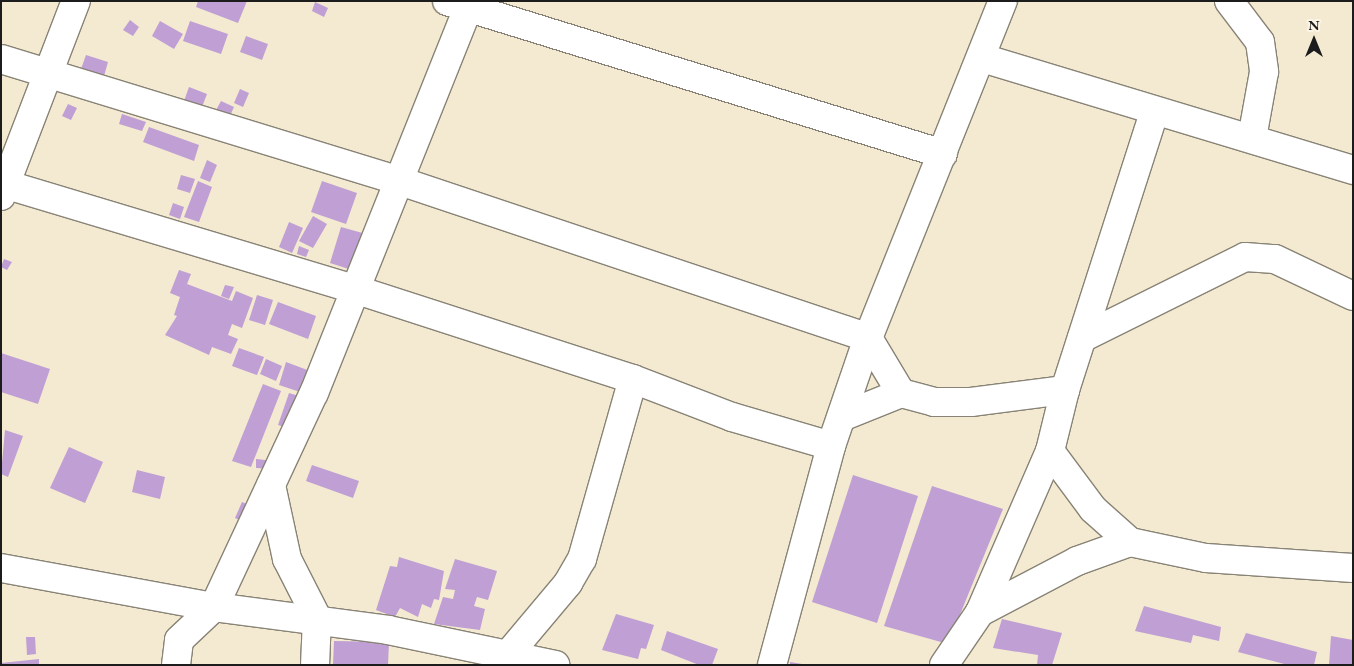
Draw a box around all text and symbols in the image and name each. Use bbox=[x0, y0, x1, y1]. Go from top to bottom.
north arrow bbox=[1289, 15, 1339, 65]
text: N bbox=[1308, 16, 1320, 34]

